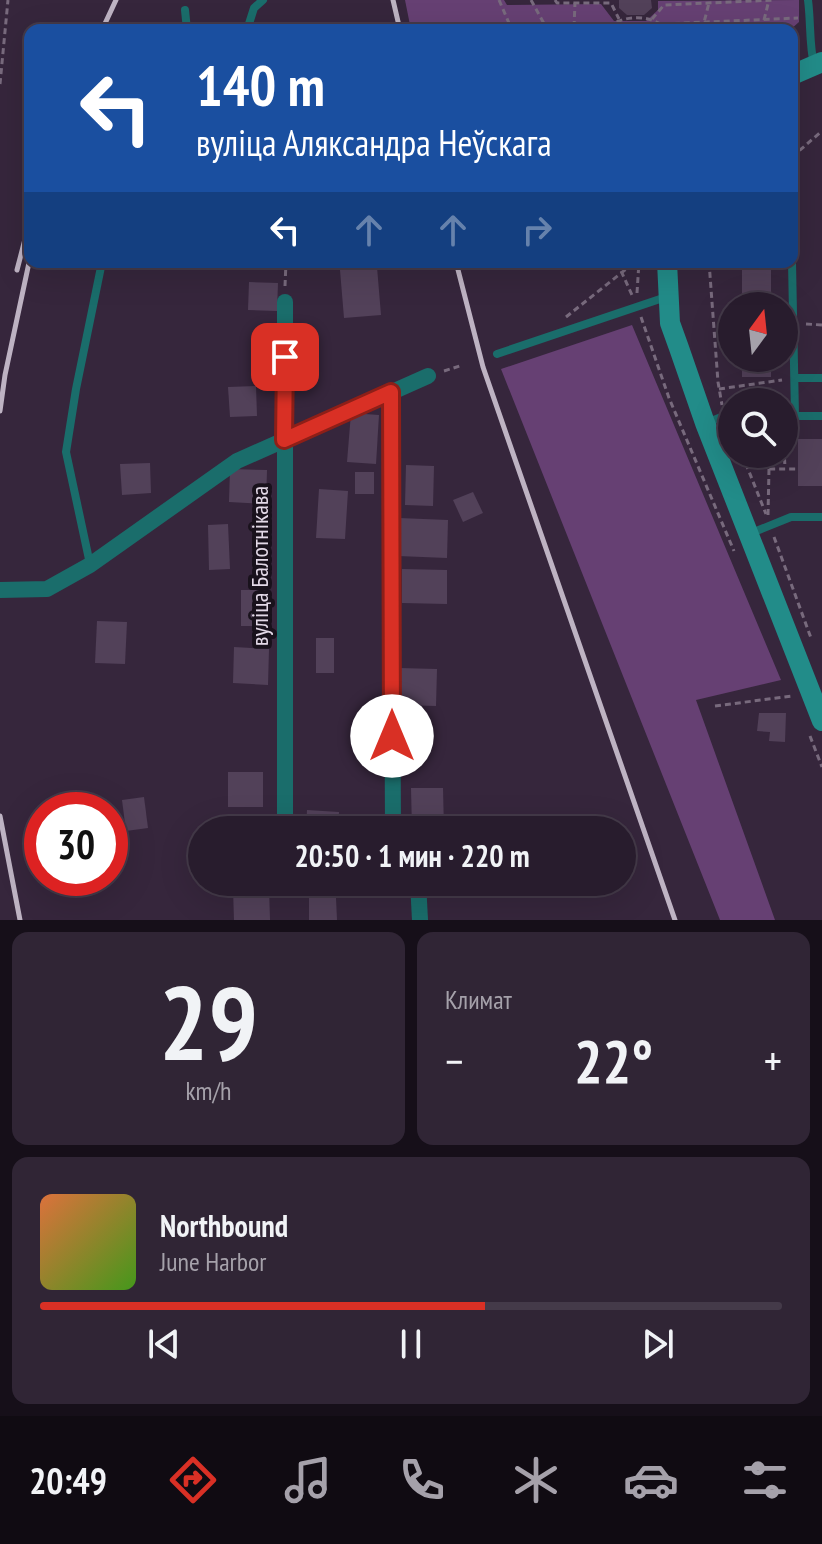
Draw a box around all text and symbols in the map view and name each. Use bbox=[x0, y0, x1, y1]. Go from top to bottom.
text: 140 m bbox=[196, 49, 325, 121]
icon: left bbox=[64, 56, 168, 160]
text: вуліца Аляксандра Неўскага bbox=[196, 119, 552, 166]
icon: left bbox=[263, 208, 307, 252]
icon: ahead bbox=[347, 208, 391, 252]
icon: ahead bbox=[431, 208, 475, 252]
icon: right bbox=[515, 208, 559, 252]
north arrow bbox=[718, 292, 798, 372]
map controls bbox=[718, 292, 798, 468]
pin bbox=[251, 323, 319, 391]
icon: arrive bbox=[263, 335, 307, 379]
button: search bbox=[718, 388, 798, 468]
street label: вуліца Балотнікава bbox=[244, 486, 275, 646]
position arrow bbox=[350, 694, 434, 778]
speed limit sign: 30 bbox=[24, 792, 128, 896]
text: 20:50 · 1 мин · 220 m bbox=[294, 836, 530, 875]
text: 29 bbox=[159, 954, 258, 1089]
text: Климат bbox=[445, 983, 512, 1016]
text: 22° bbox=[574, 1022, 653, 1100]
text: − bbox=[445, 1032, 463, 1089]
text: + bbox=[764, 1032, 782, 1089]
text: km/h bbox=[185, 1074, 232, 1107]
text: Northbound bbox=[160, 1206, 288, 1245]
text: June Harbor bbox=[160, 1245, 266, 1278]
icon: previous bbox=[142, 1322, 186, 1366]
icon: pause bbox=[389, 1322, 433, 1366]
icon: next bbox=[636, 1322, 680, 1366]
icon: directions bbox=[165, 1452, 221, 1508]
icon: music bbox=[280, 1452, 336, 1508]
icon: phone bbox=[394, 1452, 450, 1508]
icon: climate bbox=[508, 1452, 564, 1508]
icon: car bbox=[623, 1452, 679, 1508]
icon: filters bbox=[737, 1452, 793, 1508]
text: 20:49 bbox=[29, 1457, 107, 1504]

